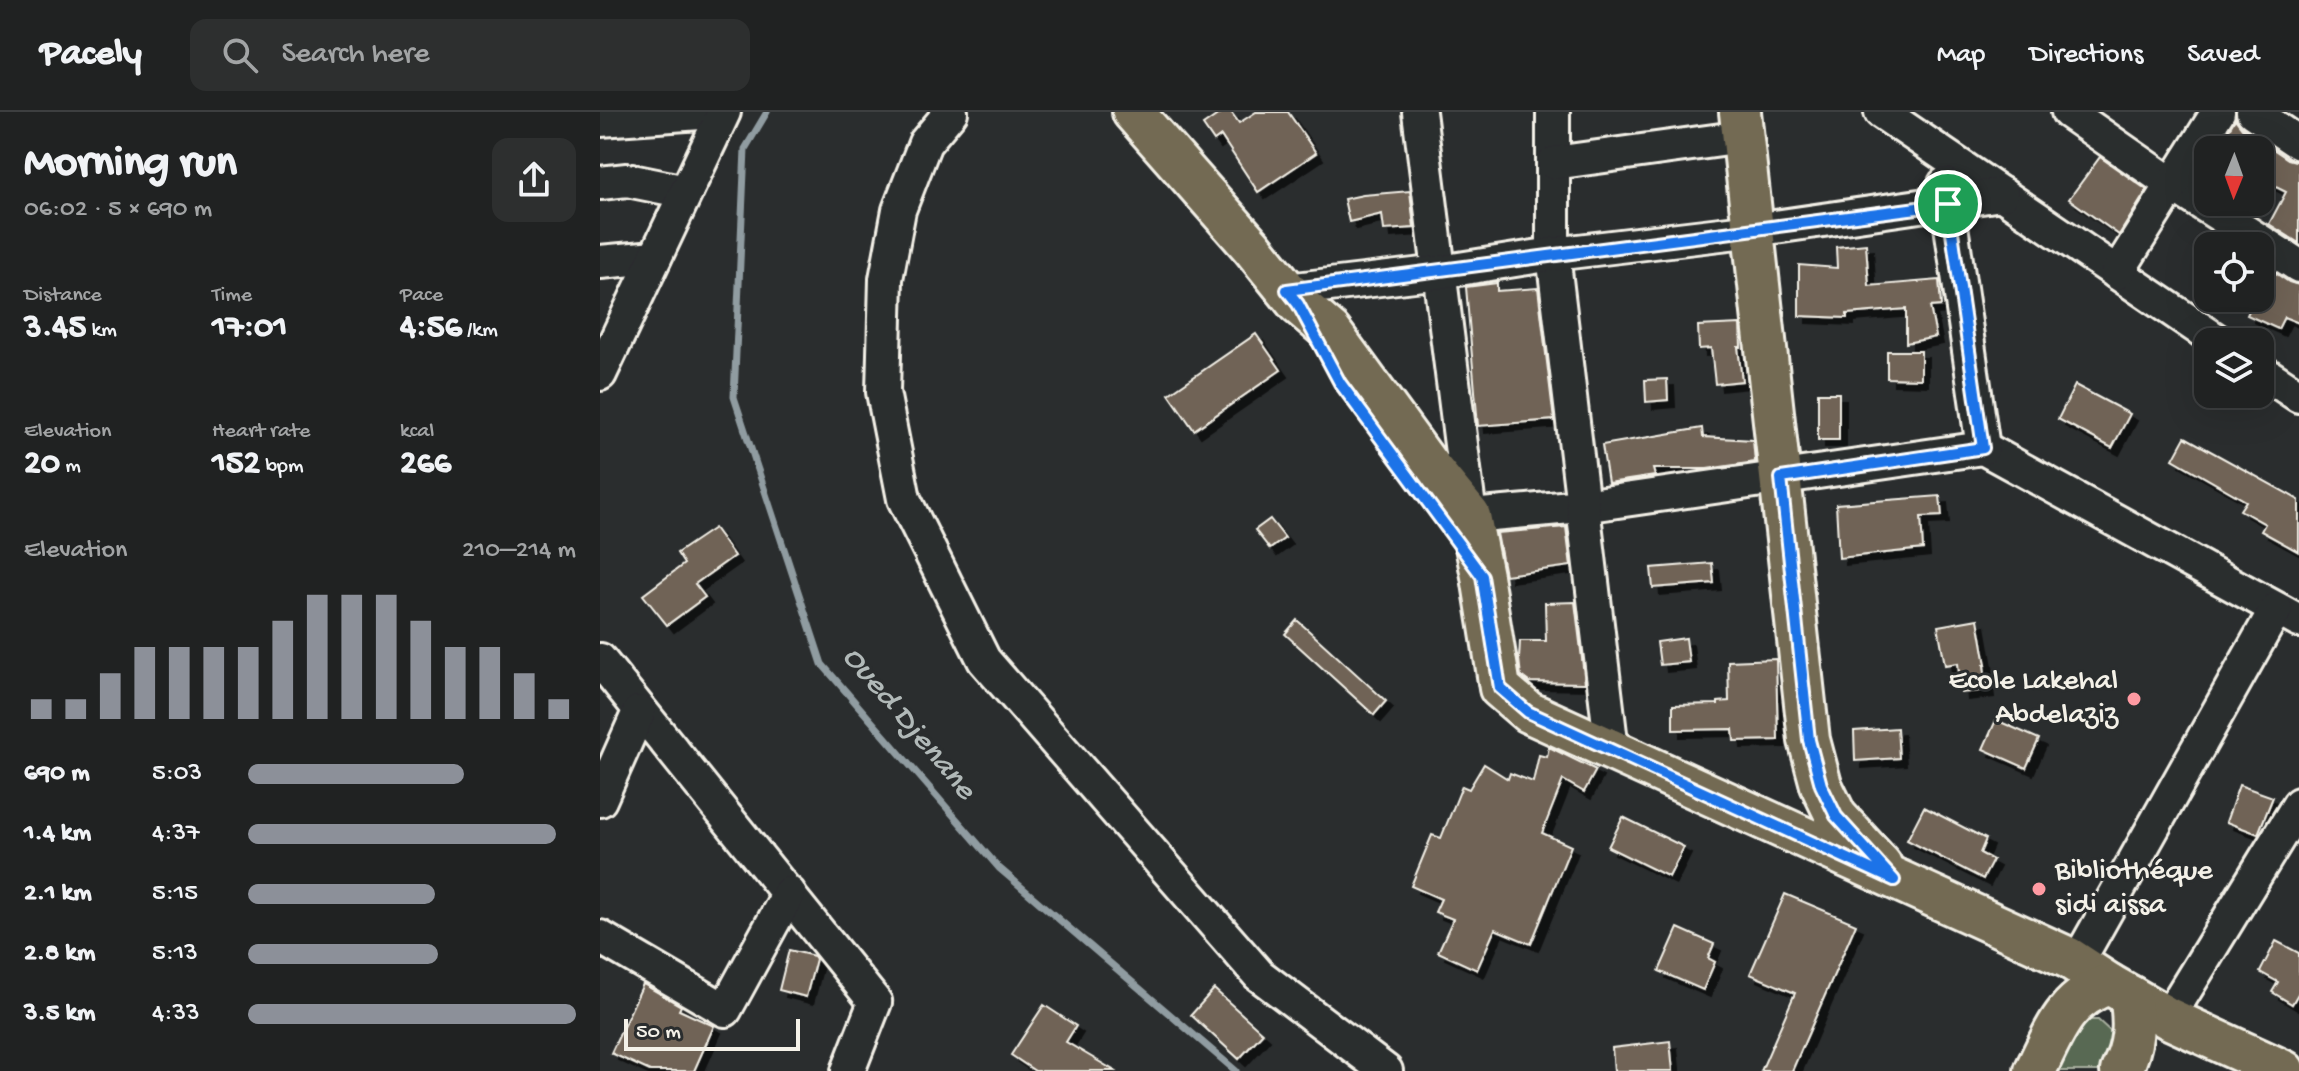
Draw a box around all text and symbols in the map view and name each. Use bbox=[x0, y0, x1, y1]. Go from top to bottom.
search box bbox=[190, 19, 750, 91]
text: Pacely bbox=[40, 33, 142, 77]
icon: search bbox=[218, 33, 262, 77]
text: Search here bbox=[282, 38, 429, 73]
text: Map bbox=[1937, 39, 1985, 72]
text: Directions bbox=[2029, 39, 2143, 72]
text: Saved bbox=[2187, 39, 2259, 72]
north arrow bbox=[2194, 136, 2274, 216]
map controls bbox=[2194, 136, 2274, 408]
button: share bbox=[492, 138, 576, 222]
text: Morning run bbox=[24, 139, 237, 191]
pin bbox=[1914, 170, 1982, 238]
icon: arrive bbox=[1926, 182, 1970, 226]
text: 06:02 · 5 × 690 m bbox=[24, 195, 212, 226]
button: locate bbox=[2194, 232, 2274, 312]
text: Distance bbox=[24, 283, 102, 309]
text: Time bbox=[212, 283, 252, 309]
text: Pace bbox=[400, 283, 443, 309]
text: 3.45 bbox=[24, 309, 86, 349]
text: 17:01 bbox=[212, 309, 287, 349]
text: 4:56 bbox=[400, 309, 462, 349]
text: km bbox=[86, 318, 117, 344]
text: /km bbox=[462, 318, 498, 344]
button: layers bbox=[2194, 328, 2274, 408]
text: Elevation bbox=[24, 419, 111, 445]
text: Heart rate bbox=[212, 419, 310, 445]
text: kcal bbox=[400, 419, 434, 445]
text: 20 bbox=[24, 445, 60, 485]
text: 152 bbox=[212, 445, 260, 485]
text: 266 bbox=[400, 445, 451, 485]
text: m bbox=[60, 454, 81, 480]
text: bpm bbox=[260, 454, 304, 480]
text: Elevation bbox=[24, 536, 127, 567]
text: 210–214 m bbox=[462, 536, 576, 567]
water label: Oued Djenane bbox=[833, 640, 984, 810]
place label: Ecole Lakehal Abdelaziz bbox=[1948, 665, 2119, 734]
marker: Ecole Lakehal Abdelaziz bbox=[2125, 690, 2143, 708]
text: 690 m bbox=[24, 759, 90, 790]
text: 5:03 bbox=[152, 759, 202, 790]
text: 1.4 km bbox=[24, 819, 91, 850]
text: 4:37 bbox=[152, 819, 199, 850]
place label: Bibliothéque sidi aissa bbox=[2054, 855, 2213, 924]
text: 2.1 km bbox=[24, 879, 92, 910]
text: 5:15 bbox=[152, 879, 198, 910]
marker: Bibliothéque sidi aissa bbox=[2030, 880, 2048, 898]
text: 2.8 km bbox=[24, 939, 95, 970]
text: 5:13 bbox=[152, 939, 198, 970]
text: 3.5 km bbox=[24, 999, 96, 1030]
text: 4:33 bbox=[152, 999, 199, 1030]
scale bar bbox=[624, 1015, 800, 1051]
text: 50 m bbox=[636, 1020, 681, 1046]

